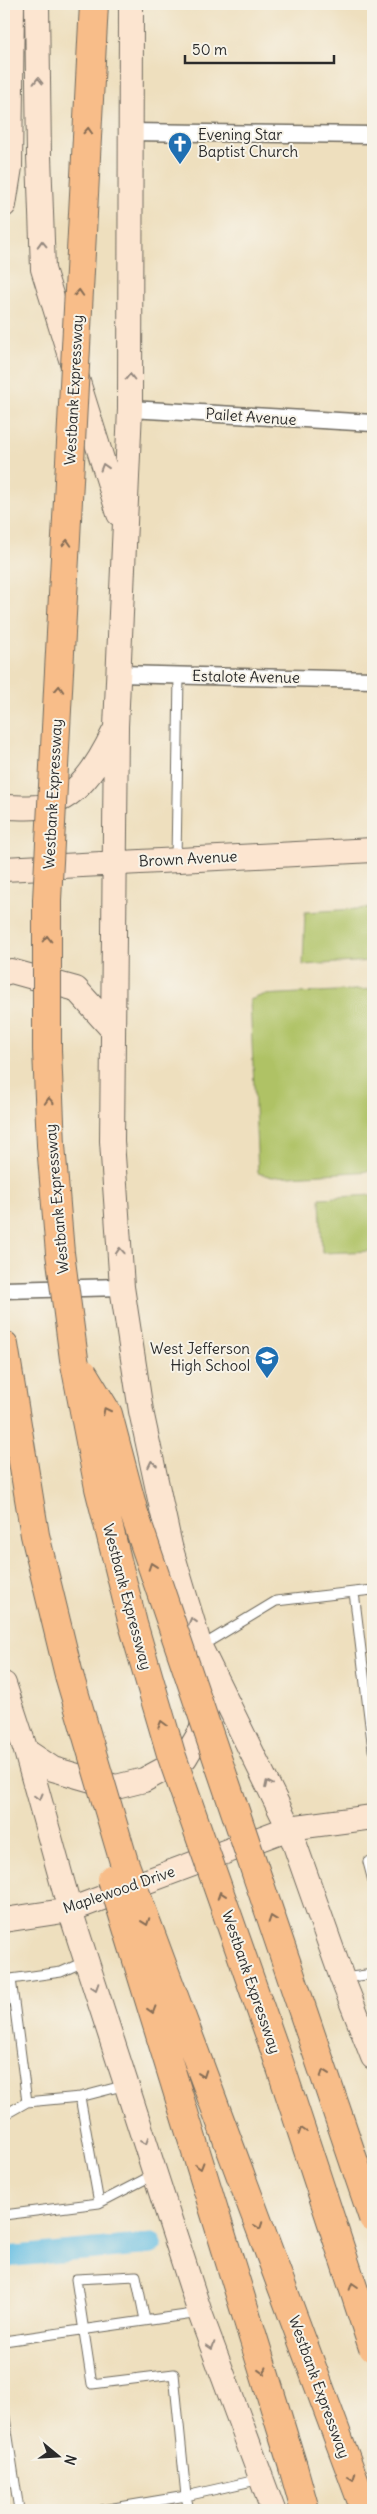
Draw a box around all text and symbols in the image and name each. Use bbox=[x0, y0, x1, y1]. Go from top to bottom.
scale bar bbox=[185, 32, 333, 64]
text: 50 m bbox=[192, 40, 227, 59]
one-way arrow bbox=[33, 77, 43, 85]
place label: Evening Star Baptist Church bbox=[198, 125, 299, 161]
one-way arrow bbox=[82, 127, 93, 135]
church icon: Evening Star Baptist Church bbox=[167, 131, 193, 165]
one-way arrow bbox=[37, 239, 48, 247]
one-way arrow bbox=[74, 289, 85, 297]
street label: Westbank Expressway bbox=[60, 314, 87, 466]
one-way arrow bbox=[125, 372, 135, 380]
street label: Pailet Avenue bbox=[205, 404, 297, 429]
one-way arrow bbox=[99, 463, 109, 472]
one-way arrow bbox=[61, 538, 72, 546]
street label: Estalote Avenue bbox=[192, 666, 300, 687]
one-way arrow bbox=[53, 685, 64, 693]
street label: Westbank Expressway bbox=[39, 718, 66, 870]
street label: Brown Avenue bbox=[138, 846, 238, 871]
one-way arrow bbox=[42, 935, 52, 942]
one-way arrow bbox=[43, 1097, 54, 1105]
street label: Westbank Expressway bbox=[40, 1123, 73, 1275]
one-way arrow bbox=[115, 1247, 126, 1255]
place label: West Jefferson High School bbox=[150, 1339, 250, 1375]
school or university icon: West Jefferson High School bbox=[254, 1345, 280, 1379]
one-way arrow bbox=[102, 1407, 112, 1416]
one-way arrow bbox=[147, 1459, 158, 1468]
street label: Westbank Expressway bbox=[99, 1522, 156, 1672]
one-way arrow bbox=[148, 1562, 158, 1571]
one-way arrow bbox=[188, 1617, 198, 1626]
one-way arrow bbox=[158, 1721, 168, 1729]
one-way arrow bbox=[264, 1780, 274, 1789]
one-way arrow bbox=[33, 1793, 43, 1801]
street label: Maplewood Drive bbox=[60, 1861, 177, 1918]
one-way arrow bbox=[217, 1891, 227, 1899]
street label: Westbank Expressway bbox=[218, 1908, 285, 2056]
one-way arrow bbox=[268, 1915, 278, 1924]
one-way arrow bbox=[141, 1917, 151, 1925]
one-way arrow bbox=[89, 1982, 99, 1990]
one-way arrow bbox=[147, 2006, 157, 2014]
one-way arrow bbox=[197, 2069, 207, 2078]
one-way arrow bbox=[320, 2069, 330, 2078]
one-way arrow bbox=[298, 2127, 308, 2136]
one-way arrow bbox=[139, 2137, 149, 2145]
one-way arrow bbox=[194, 2161, 204, 2169]
one-way arrow bbox=[253, 2222, 263, 2230]
one-way arrow bbox=[348, 2282, 358, 2290]
street label: Westbank Expressway bbox=[285, 2313, 354, 2461]
one-way arrow bbox=[205, 2341, 215, 2349]
one-way arrow bbox=[257, 2366, 267, 2375]
north arrow bbox=[32, 2432, 82, 2482]
text: N bbox=[60, 2453, 80, 2467]
one-way arrow bbox=[346, 2472, 356, 2481]

